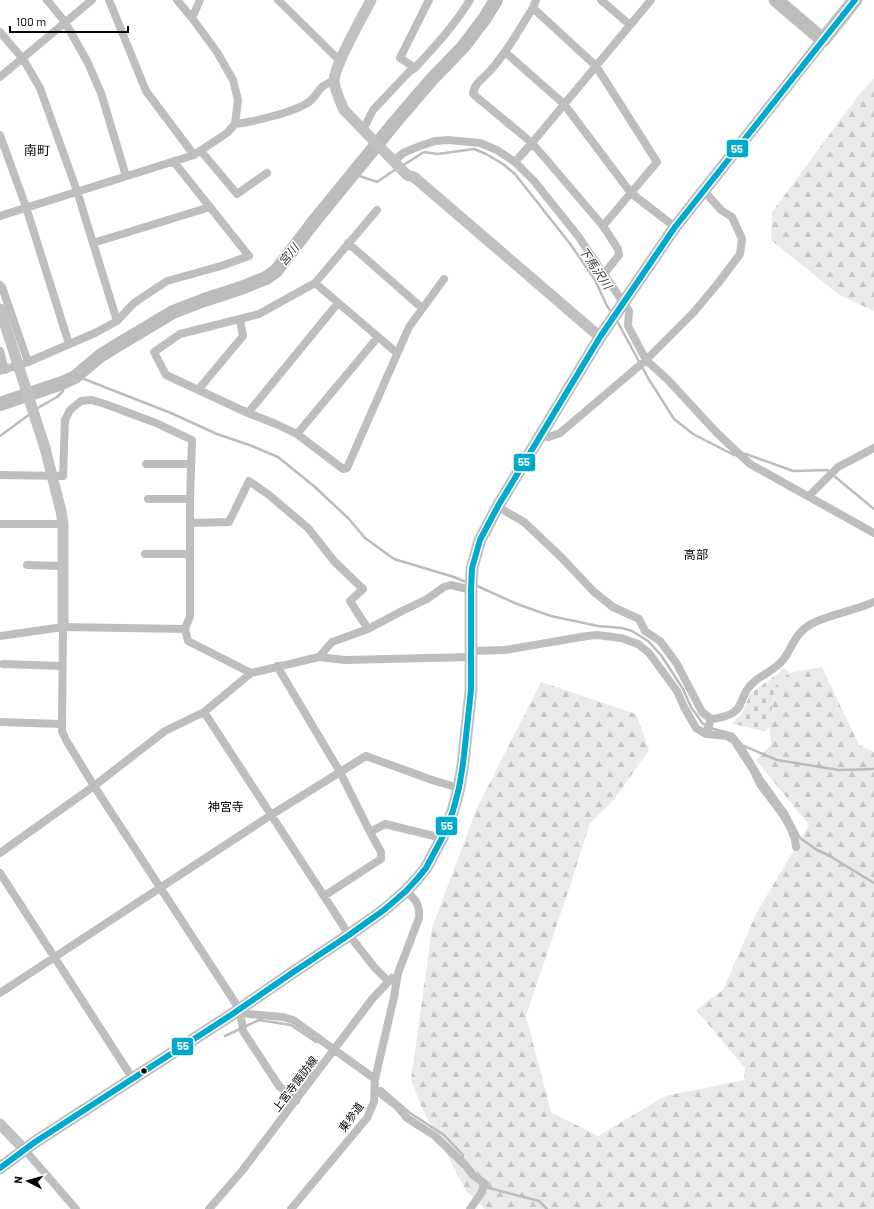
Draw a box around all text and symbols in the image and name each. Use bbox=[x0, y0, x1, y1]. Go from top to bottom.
scale bar bbox=[10, 8, 128, 34]
text: 100 m bbox=[16, 14, 46, 28]
line badge: 55 bbox=[726, 139, 749, 158]
district label: 南町 bbox=[24, 142, 50, 158]
text: 55 bbox=[731, 142, 743, 155]
water label: 宮川 bbox=[275, 239, 302, 268]
water label: 下馬沢川 bbox=[577, 244, 616, 293]
line badge: 55 bbox=[513, 453, 536, 472]
text: 55 bbox=[518, 455, 530, 468]
district label: 高部 bbox=[684, 547, 708, 561]
district label: 神宮寺 bbox=[208, 799, 244, 813]
line badge: 55 bbox=[435, 816, 458, 836]
text: 55 bbox=[441, 819, 453, 832]
line badge: 55 bbox=[171, 1037, 194, 1056]
text: 55 bbox=[177, 1039, 189, 1052]
street label: 上宮寺諏訪線 bbox=[270, 1053, 320, 1114]
unlabelled marker bbox=[139, 1066, 149, 1076]
street label: 東参道 bbox=[336, 1100, 366, 1134]
north arrow bbox=[8, 1161, 48, 1201]
text: N bbox=[11, 1176, 24, 1184]

